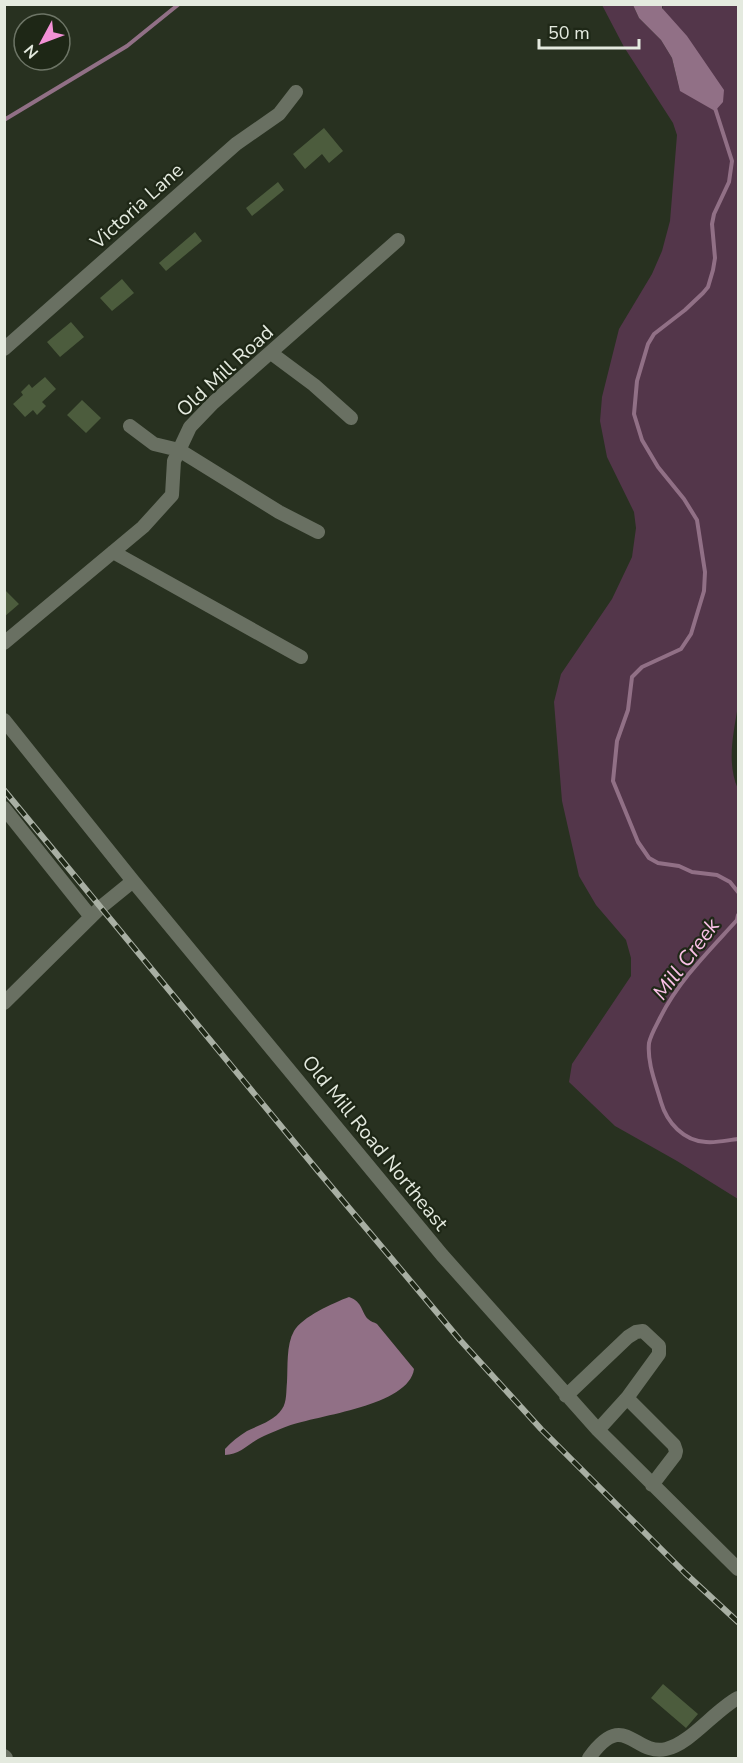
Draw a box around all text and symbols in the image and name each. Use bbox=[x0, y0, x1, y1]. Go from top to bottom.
north arrow bbox=[12, 12, 72, 72]
scale bar bbox=[539, 12, 640, 50]
text: 50 m bbox=[548, 21, 590, 45]
text: N bbox=[19, 39, 44, 63]
street label: Victoria Lane bbox=[84, 157, 189, 256]
street label: Old Mill Road bbox=[171, 319, 279, 423]
water label: Mill Creek bbox=[646, 912, 726, 1005]
street label: Old Mill Road Northeast bbox=[296, 1050, 455, 1237]

